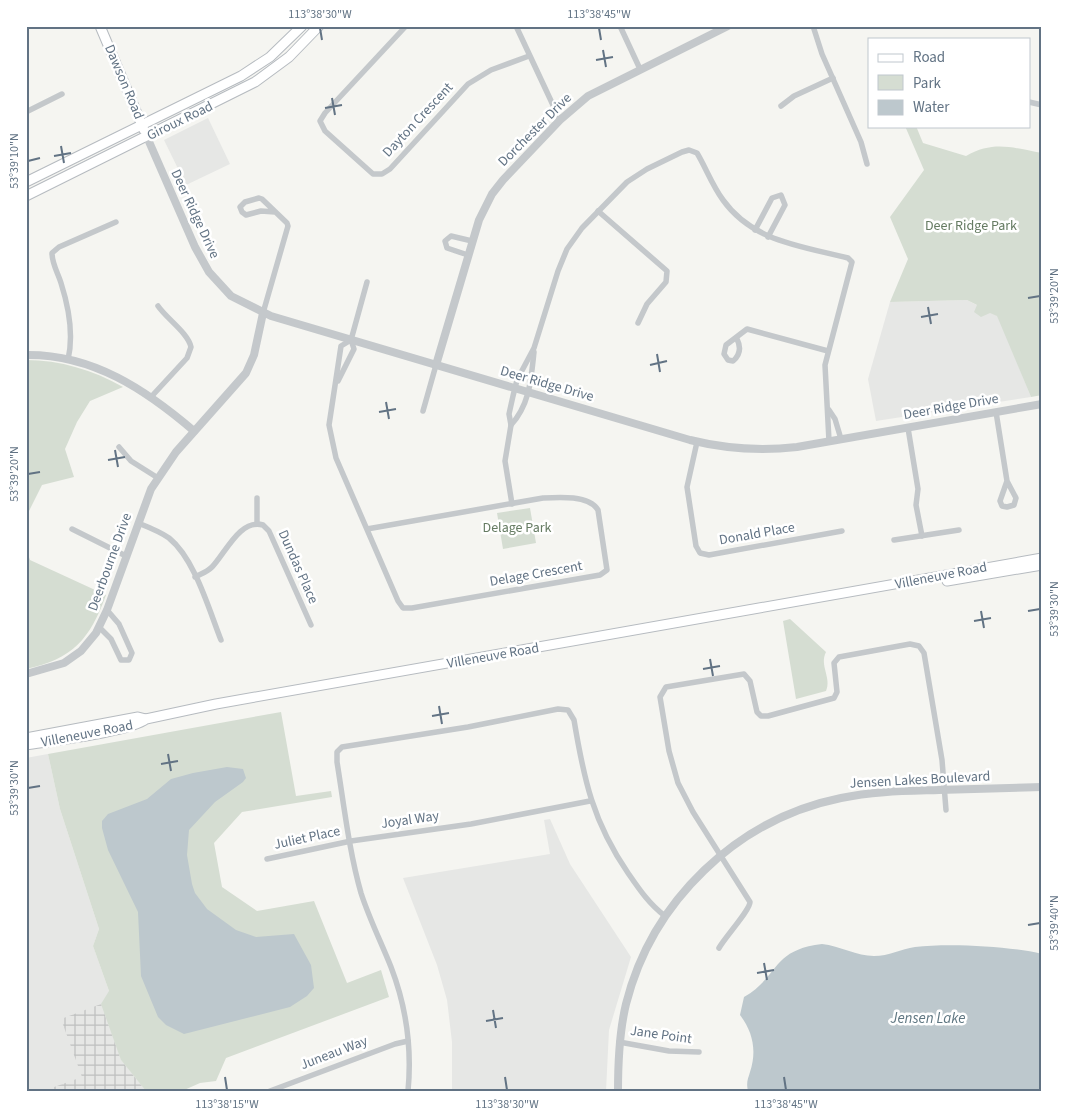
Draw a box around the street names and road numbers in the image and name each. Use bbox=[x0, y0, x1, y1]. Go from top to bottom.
street label: Dawson Road bbox=[99, 41, 149, 123]
street label: Dayton Crescent bbox=[378, 78, 458, 162]
street label: Dorchester Drive bbox=[494, 89, 576, 171]
street label: Giroux Road bbox=[144, 96, 216, 146]
street label: Deer Ridge Drive bbox=[166, 166, 224, 262]
street label: Deer Ridge Drive bbox=[498, 361, 596, 407]
street label: Deer Ridge Drive bbox=[902, 389, 1000, 425]
street label: Deerbourne Drive bbox=[83, 510, 137, 614]
street label: Donald Place bbox=[718, 517, 797, 551]
street label: Dundas Place bbox=[273, 527, 323, 607]
street label: Delage Crescent bbox=[488, 556, 584, 592]
street label: Villeneuve Road bbox=[893, 557, 989, 595]
street label: Villeneuve Road bbox=[445, 638, 541, 674]
street label: Villeneuve Road bbox=[39, 715, 135, 753]
street label: Jensen Lakes Boulevard bbox=[849, 766, 991, 794]
street label: Joyal Way bbox=[380, 806, 441, 834]
street label: Juliet Place bbox=[272, 821, 342, 855]
street label: Jane Point bbox=[629, 1021, 693, 1049]
street label: Juneau Way bbox=[297, 1031, 371, 1075]

